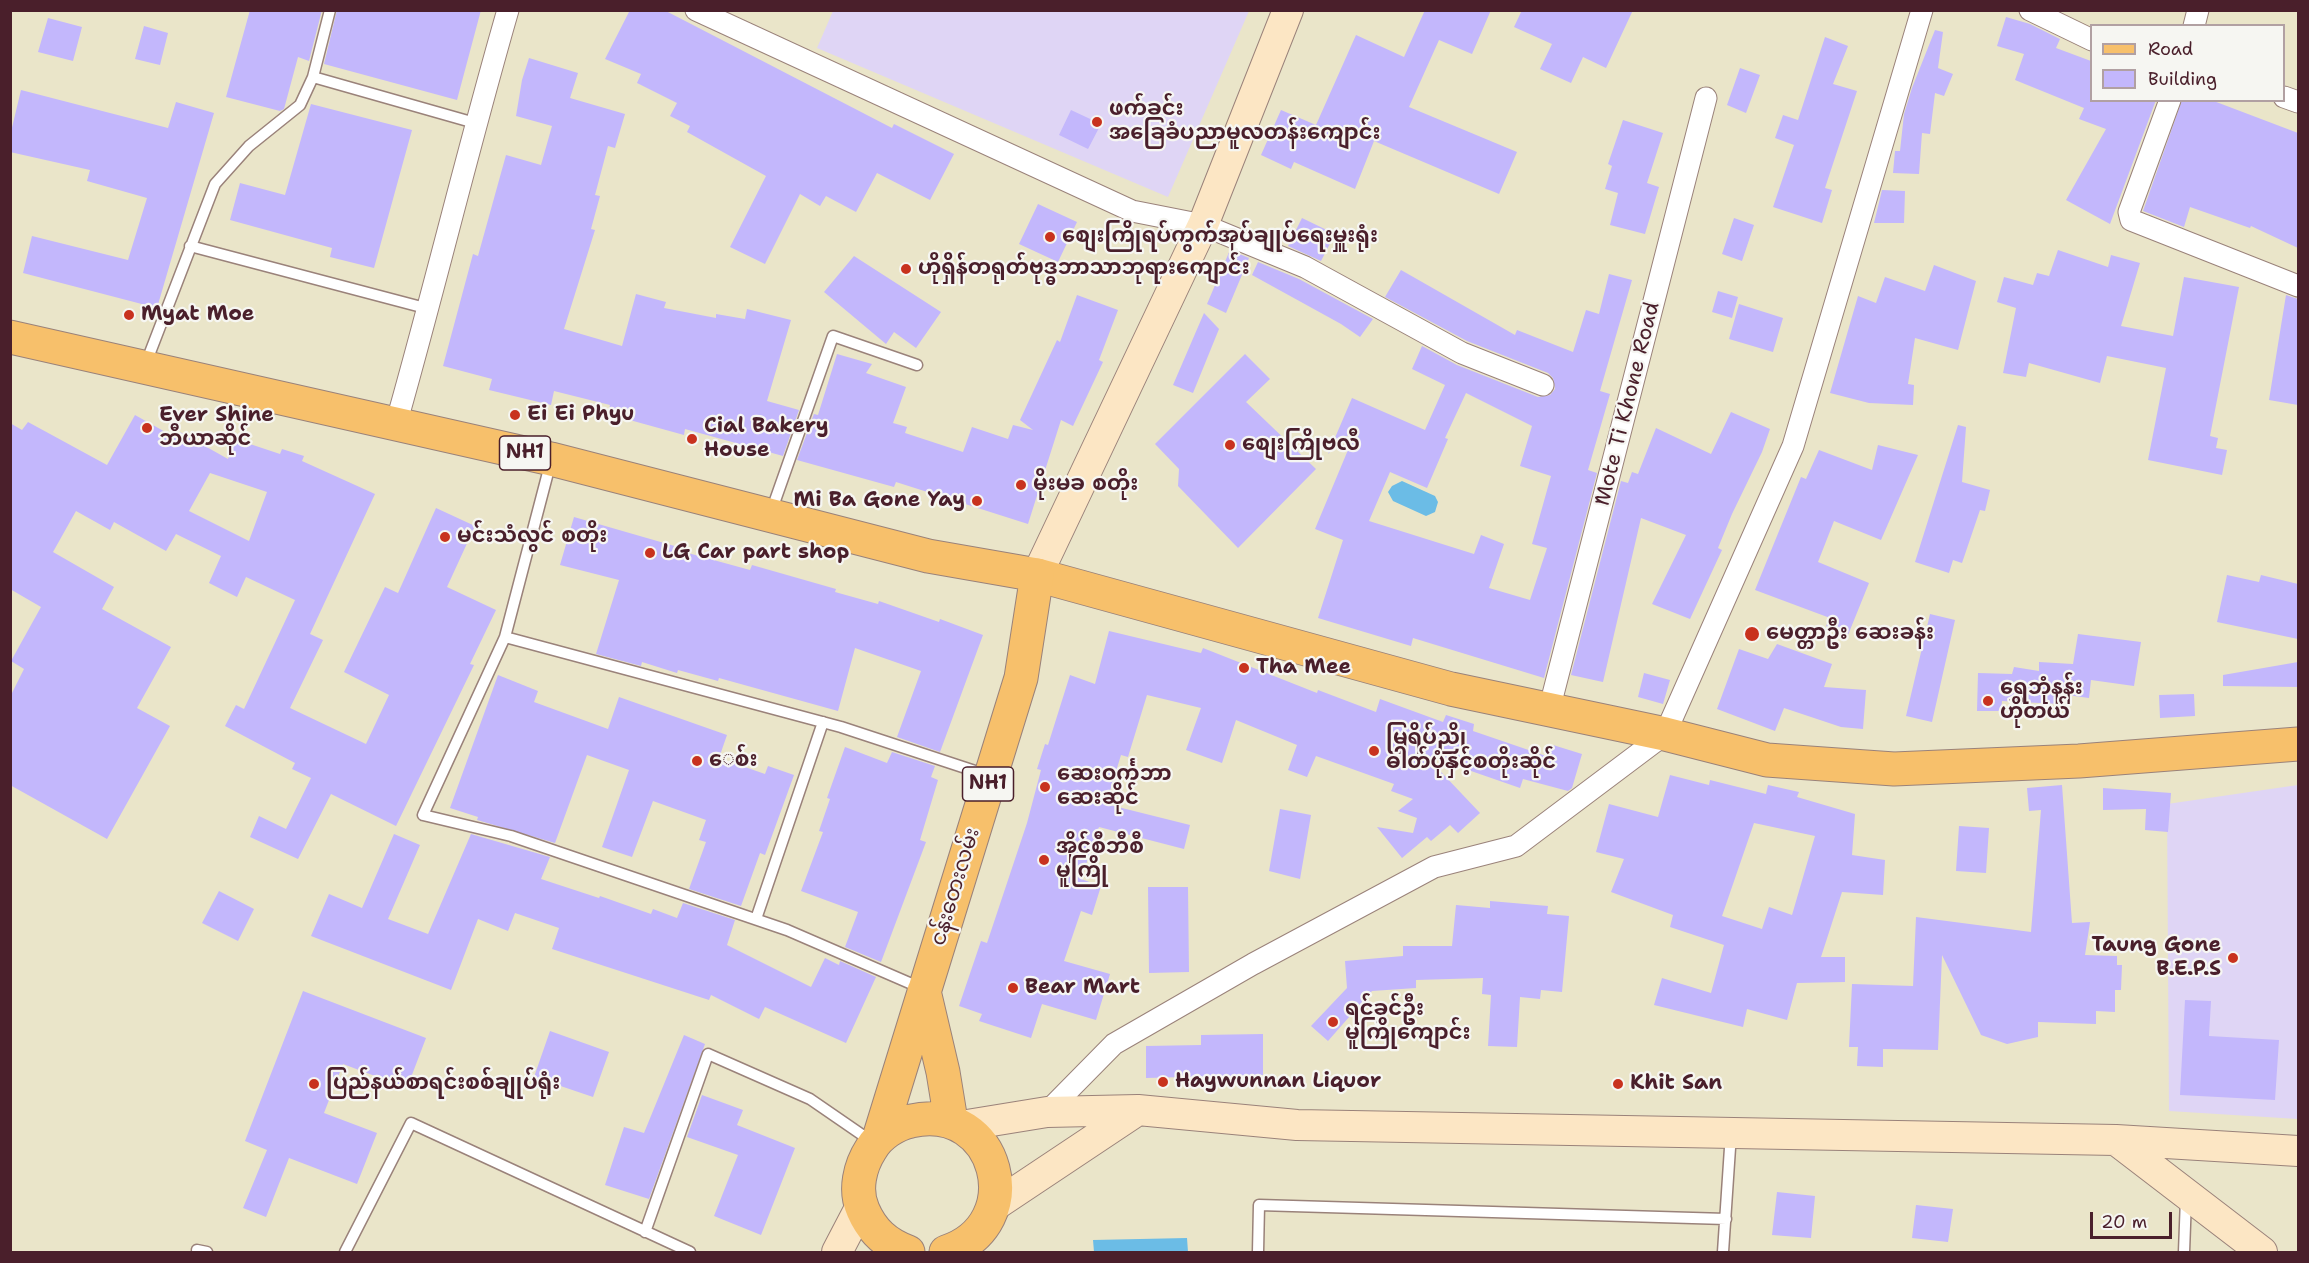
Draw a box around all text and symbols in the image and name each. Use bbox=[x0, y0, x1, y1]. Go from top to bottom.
legend bbox=[2090, 24, 2285, 102]
text: Road bbox=[2148, 37, 2193, 61]
text: Building bbox=[2148, 67, 2217, 91]
place label: ဖက်ခင်း အခြေခံပညာမူလတန်းကျောင်း bbox=[1109, 97, 1381, 147]
marker: ဖက်ခင်း အခြေခံပညာမူလတန်းကျောင်း bbox=[1090, 115, 1104, 129]
place label: စျေးကြိုရပ်ကွက်အုပ်ချုပ်ရေးမှူးရုံး bbox=[1062, 224, 1378, 250]
marker: စျေးကြိုရပ်ကွက်အုပ်ချုပ်ရေးမှူးရုံး bbox=[1043, 230, 1057, 244]
place label: ဟိုရှိန်တရုတ်ဗုဒ္ဓဘာသာဘုရားကျောင်း bbox=[918, 256, 1250, 282]
marker: ဟိုရှိန်တရုတ်ဗုဒ္ဓဘာသာဘုရားကျောင်း bbox=[899, 262, 913, 276]
street label: Mote Ti Khone Road bbox=[1590, 299, 1666, 509]
place label: Myat Moe bbox=[141, 302, 254, 328]
marker: Myat Moe bbox=[122, 308, 136, 322]
place label: Ei Ei Phyu bbox=[527, 402, 634, 428]
place label: Ever Shine ဘီယာဆိုင် bbox=[159, 403, 274, 453]
marker: Ei Ei Phyu bbox=[508, 408, 522, 422]
place label: Cial Bakery House bbox=[704, 414, 829, 464]
marker: Ever Shine ဘီယာဆိုင် bbox=[140, 421, 154, 435]
marker: Cial Bakery House bbox=[685, 432, 699, 446]
place label: စျေးကြိုဗလီ bbox=[1242, 432, 1360, 458]
road number: NH1 bbox=[500, 436, 550, 470]
marker: စျေးကြိုဗလီ bbox=[1223, 438, 1237, 452]
place label: မိုးမခ စတိုး bbox=[1033, 472, 1138, 498]
marker: မိုးမခ စတိုး bbox=[1014, 478, 1028, 492]
place label: Mi Ba Gone Yay bbox=[794, 488, 965, 514]
marker: Mi Ba Gone Yay bbox=[970, 494, 984, 508]
place label: မင်းသံလွင် စတိုး bbox=[457, 524, 607, 550]
marker: မင်းသံလွင် စတိုး bbox=[438, 530, 452, 544]
place label: LG Car part shop bbox=[662, 540, 849, 566]
marker: LG Car part shop bbox=[643, 546, 657, 560]
place label: မေတ္တာဦး ဆေးခန်း bbox=[1766, 621, 1934, 647]
marker: မေတ္တာဦး ဆေးခန်း bbox=[1743, 625, 1761, 643]
place label: Tha Mee bbox=[1256, 655, 1351, 681]
marker: Tha Mee bbox=[1237, 661, 1251, 675]
place label: ရွှေဘုံနန်း ဟိုတယ် bbox=[2000, 676, 2083, 726]
marker: ရွှေဘုံနန်း ဟိုတယ် bbox=[1981, 694, 1995, 708]
place label: မြရိပ်ညို ဓါတ်ပုံနှင့်စတိုးဆိုင် bbox=[1386, 726, 1556, 776]
marker: မြရိပ်ညို ဓါတ်ပုံနှင့်စတိုးဆိုင် bbox=[1367, 744, 1381, 758]
place label: ေစ်း bbox=[709, 748, 757, 774]
marker: ေစ်း bbox=[690, 754, 704, 768]
place label: ဆေးဝင်္ကဘာ ဆေးဆိုင် bbox=[1057, 762, 1172, 812]
road number: NH1 bbox=[962, 767, 1014, 801]
marker: ဆေးဝင်္ကဘာ ဆေးဆိုင် bbox=[1038, 780, 1052, 794]
street label: ငန်းတေးလမ်း bbox=[926, 825, 986, 949]
place label: အိုင်စီဘီစီ မူကြို bbox=[1056, 835, 1144, 885]
marker: အိုင်စီဘီစီ မူကြို bbox=[1037, 853, 1051, 867]
place label: Taung Gone B.E.P.S bbox=[2092, 933, 2221, 983]
marker: Taung Gone B.E.P.S bbox=[2226, 951, 2240, 965]
place label: Bear Mart bbox=[1025, 975, 1140, 1001]
marker: Bear Mart bbox=[1006, 981, 1020, 995]
place label: ရင်ခွင်ဦး မူကြိုကျောင်း bbox=[1345, 997, 1471, 1047]
marker: ရင်ခွင်ဦး မူကြိုကျောင်း bbox=[1326, 1015, 1340, 1029]
place label: Haywunnan Liquor bbox=[1175, 1069, 1381, 1095]
place label: ပြည်နယ်စာရင်းစစ်ချုပ်ရုံး bbox=[326, 1071, 560, 1097]
place label: Khit San bbox=[1630, 1071, 1722, 1097]
marker: Haywunnan Liquor bbox=[1156, 1075, 1170, 1089]
marker: ပြည်နယ်စာရင်းစစ်ချုပ်ရုံး bbox=[307, 1077, 321, 1091]
marker: Khit San bbox=[1611, 1077, 1625, 1091]
scale bar bbox=[2093, 1200, 2176, 1238]
text: 20 m bbox=[2101, 1210, 2147, 1234]

